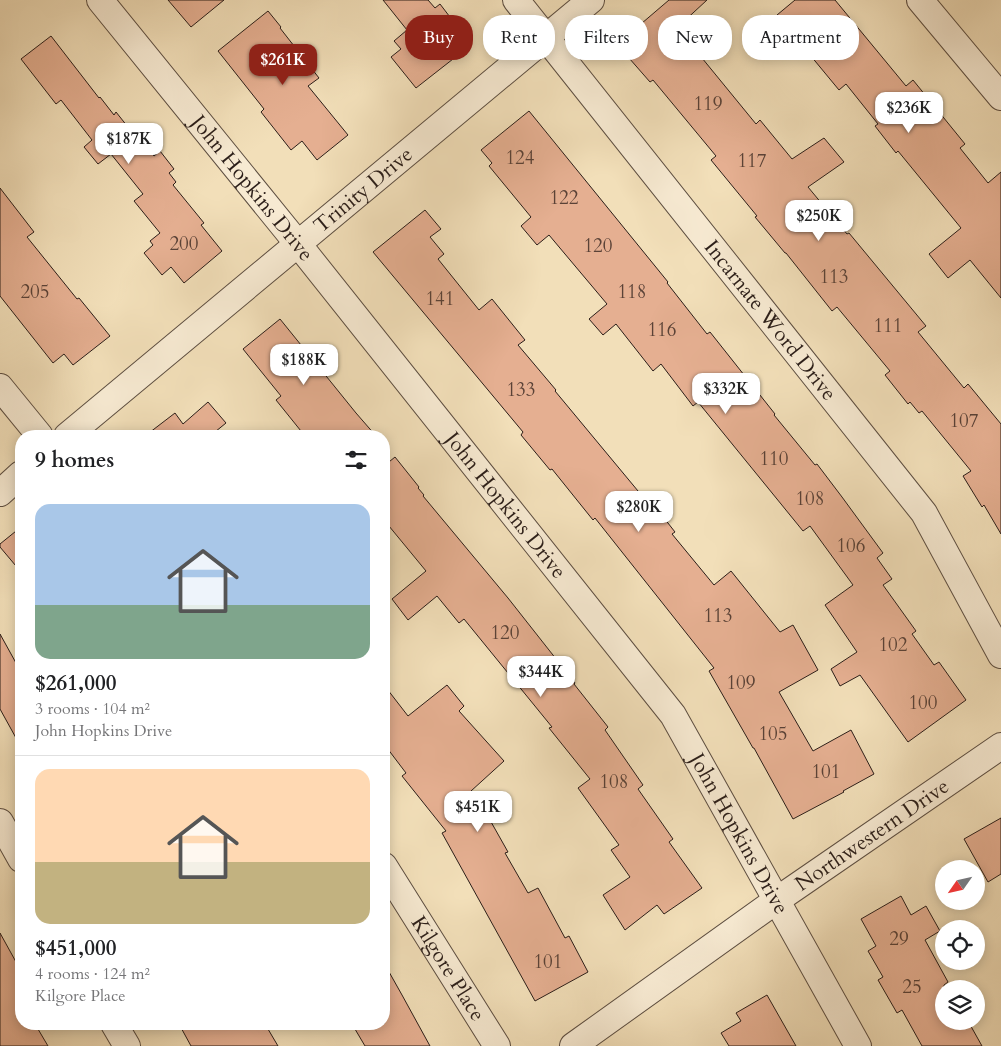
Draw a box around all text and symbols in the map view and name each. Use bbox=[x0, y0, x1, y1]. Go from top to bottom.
chip: Buy bbox=[405, 15, 473, 60]
chip: Rent bbox=[483, 15, 555, 60]
chip: Filters bbox=[565, 15, 648, 60]
chip: New bbox=[658, 15, 732, 60]
chip: Apartment bbox=[742, 15, 859, 60]
pin: $261K bbox=[248, 44, 318, 86]
text: $261K bbox=[260, 49, 306, 71]
house number: 119 bbox=[693, 91, 723, 117]
pin: $236K bbox=[874, 92, 944, 134]
text: $236K bbox=[886, 97, 932, 119]
street label: John Hopkins Drive bbox=[182, 107, 320, 267]
pin: $187K bbox=[94, 122, 164, 165]
text: $187K bbox=[106, 128, 152, 150]
street label: Trinity Drive bbox=[307, 140, 419, 240]
house number: 124 bbox=[505, 145, 535, 171]
house number: 117 bbox=[737, 148, 767, 174]
house number: 122 bbox=[549, 185, 579, 211]
pin: $250K bbox=[784, 200, 854, 242]
text: $250K bbox=[796, 205, 842, 227]
house number: 200 bbox=[169, 231, 199, 257]
house number: 120 bbox=[583, 233, 613, 259]
street label: Incarnate Word Drive bbox=[697, 234, 843, 407]
house number: 113 bbox=[819, 264, 849, 290]
house number: 205 bbox=[20, 279, 50, 305]
house number: 118 bbox=[617, 279, 647, 305]
house number: 141 bbox=[425, 286, 455, 312]
house number: 111 bbox=[873, 313, 903, 339]
house number: 116 bbox=[647, 317, 677, 343]
pin: $188K bbox=[269, 344, 339, 386]
text: $188K bbox=[281, 349, 327, 371]
pin: $332K bbox=[691, 372, 761, 415]
house number: 133 bbox=[506, 377, 536, 403]
text: $332K bbox=[703, 378, 749, 400]
house number: 107 bbox=[949, 408, 979, 434]
street label: John Hopkins Drive bbox=[436, 424, 573, 585]
text: 9 homes bbox=[35, 446, 114, 475]
icon: filters bbox=[342, 446, 370, 474]
house number: 110 bbox=[759, 446, 789, 472]
house number: 108 bbox=[795, 486, 825, 512]
pin: $280K bbox=[604, 490, 674, 533]
text: $280K bbox=[616, 496, 662, 518]
house number: 106 bbox=[836, 533, 866, 559]
icon: home bbox=[158, 536, 248, 626]
house number: 113 bbox=[703, 603, 733, 629]
house number: 120 bbox=[490, 620, 520, 646]
house number: 102 bbox=[878, 632, 908, 658]
pin: $344K bbox=[506, 656, 576, 698]
text: $344K bbox=[518, 661, 564, 683]
text: $261,000 bbox=[35, 669, 116, 698]
house number: 109 bbox=[726, 670, 756, 696]
house number: 100 bbox=[908, 690, 938, 716]
text: 3 rooms · 104 m² bbox=[35, 698, 150, 720]
text: John Hopkins Drive bbox=[35, 720, 172, 742]
house number: 105 bbox=[758, 721, 788, 747]
street label: John Hopkins Drive bbox=[681, 745, 795, 919]
house number: 101 bbox=[811, 759, 841, 785]
house number: 108 bbox=[599, 769, 629, 795]
street label: Northwestern Drive bbox=[789, 772, 955, 898]
pin: $451K bbox=[443, 790, 513, 833]
text: $451K bbox=[455, 796, 501, 818]
icon: home bbox=[158, 802, 248, 892]
north arrow bbox=[935, 860, 985, 910]
map controls bbox=[935, 860, 985, 1030]
street label: Kilgore Place bbox=[404, 911, 492, 1027]
button: locate bbox=[935, 920, 985, 970]
house number: 29 bbox=[889, 926, 909, 952]
text: $451,000 bbox=[35, 934, 116, 963]
house number: 101 bbox=[533, 949, 563, 975]
text: 4 rooms · 124 m² bbox=[35, 963, 150, 985]
house number: 25 bbox=[902, 974, 922, 1000]
button: layers bbox=[935, 980, 985, 1030]
text: Kilgore Place bbox=[35, 985, 126, 1007]

